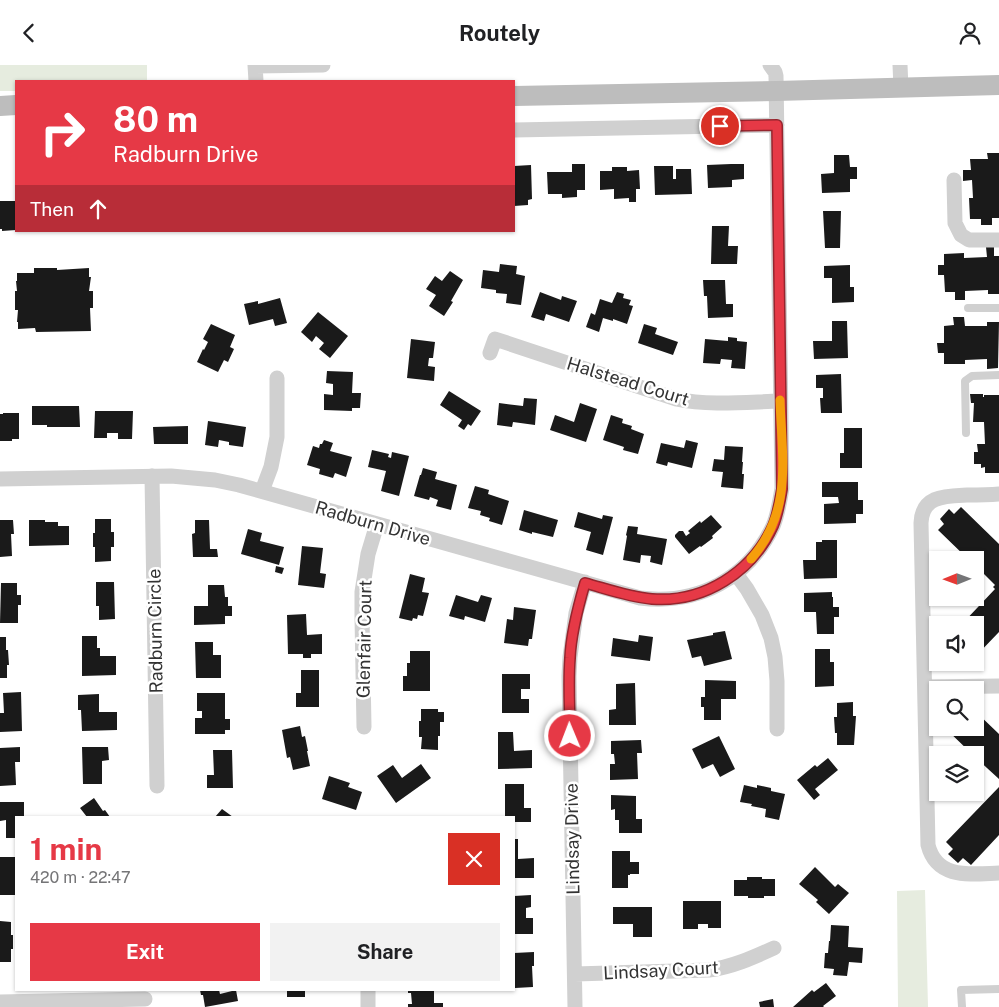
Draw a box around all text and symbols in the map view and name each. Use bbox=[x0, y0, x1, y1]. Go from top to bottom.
icon: back bbox=[15, 19, 43, 47]
icon: person bbox=[956, 19, 984, 47]
text: Routely bbox=[459, 20, 540, 46]
text: 80 m bbox=[113, 99, 198, 140]
icon: right bbox=[30, 100, 95, 165]
pin bbox=[699, 105, 741, 147]
icon: arrive bbox=[706, 112, 734, 140]
text: Radburn Drive bbox=[113, 141, 258, 167]
icon: ahead bbox=[84, 195, 112, 223]
text: Then bbox=[30, 198, 74, 220]
street label: Halstead Court bbox=[564, 352, 692, 410]
street label: Radburn Drive bbox=[313, 497, 433, 549]
north arrow bbox=[929, 551, 984, 606]
map controls bbox=[929, 551, 984, 801]
street label: Radburn Circle bbox=[143, 569, 167, 693]
street label: Glenfair Court bbox=[352, 580, 376, 698]
button: sound bbox=[929, 616, 984, 671]
button: search bbox=[929, 681, 984, 736]
position arrow bbox=[543, 709, 595, 761]
button: layers bbox=[929, 746, 984, 801]
street label: Lindsay Drive bbox=[561, 783, 583, 895]
text: 1 min bbox=[30, 831, 102, 867]
button: close bbox=[448, 833, 500, 885]
text: 420 m · 22:47 bbox=[30, 868, 131, 887]
button: Exit bbox=[30, 923, 260, 981]
button: Share bbox=[270, 923, 500, 981]
street label: Lindsay Court bbox=[603, 956, 719, 984]

